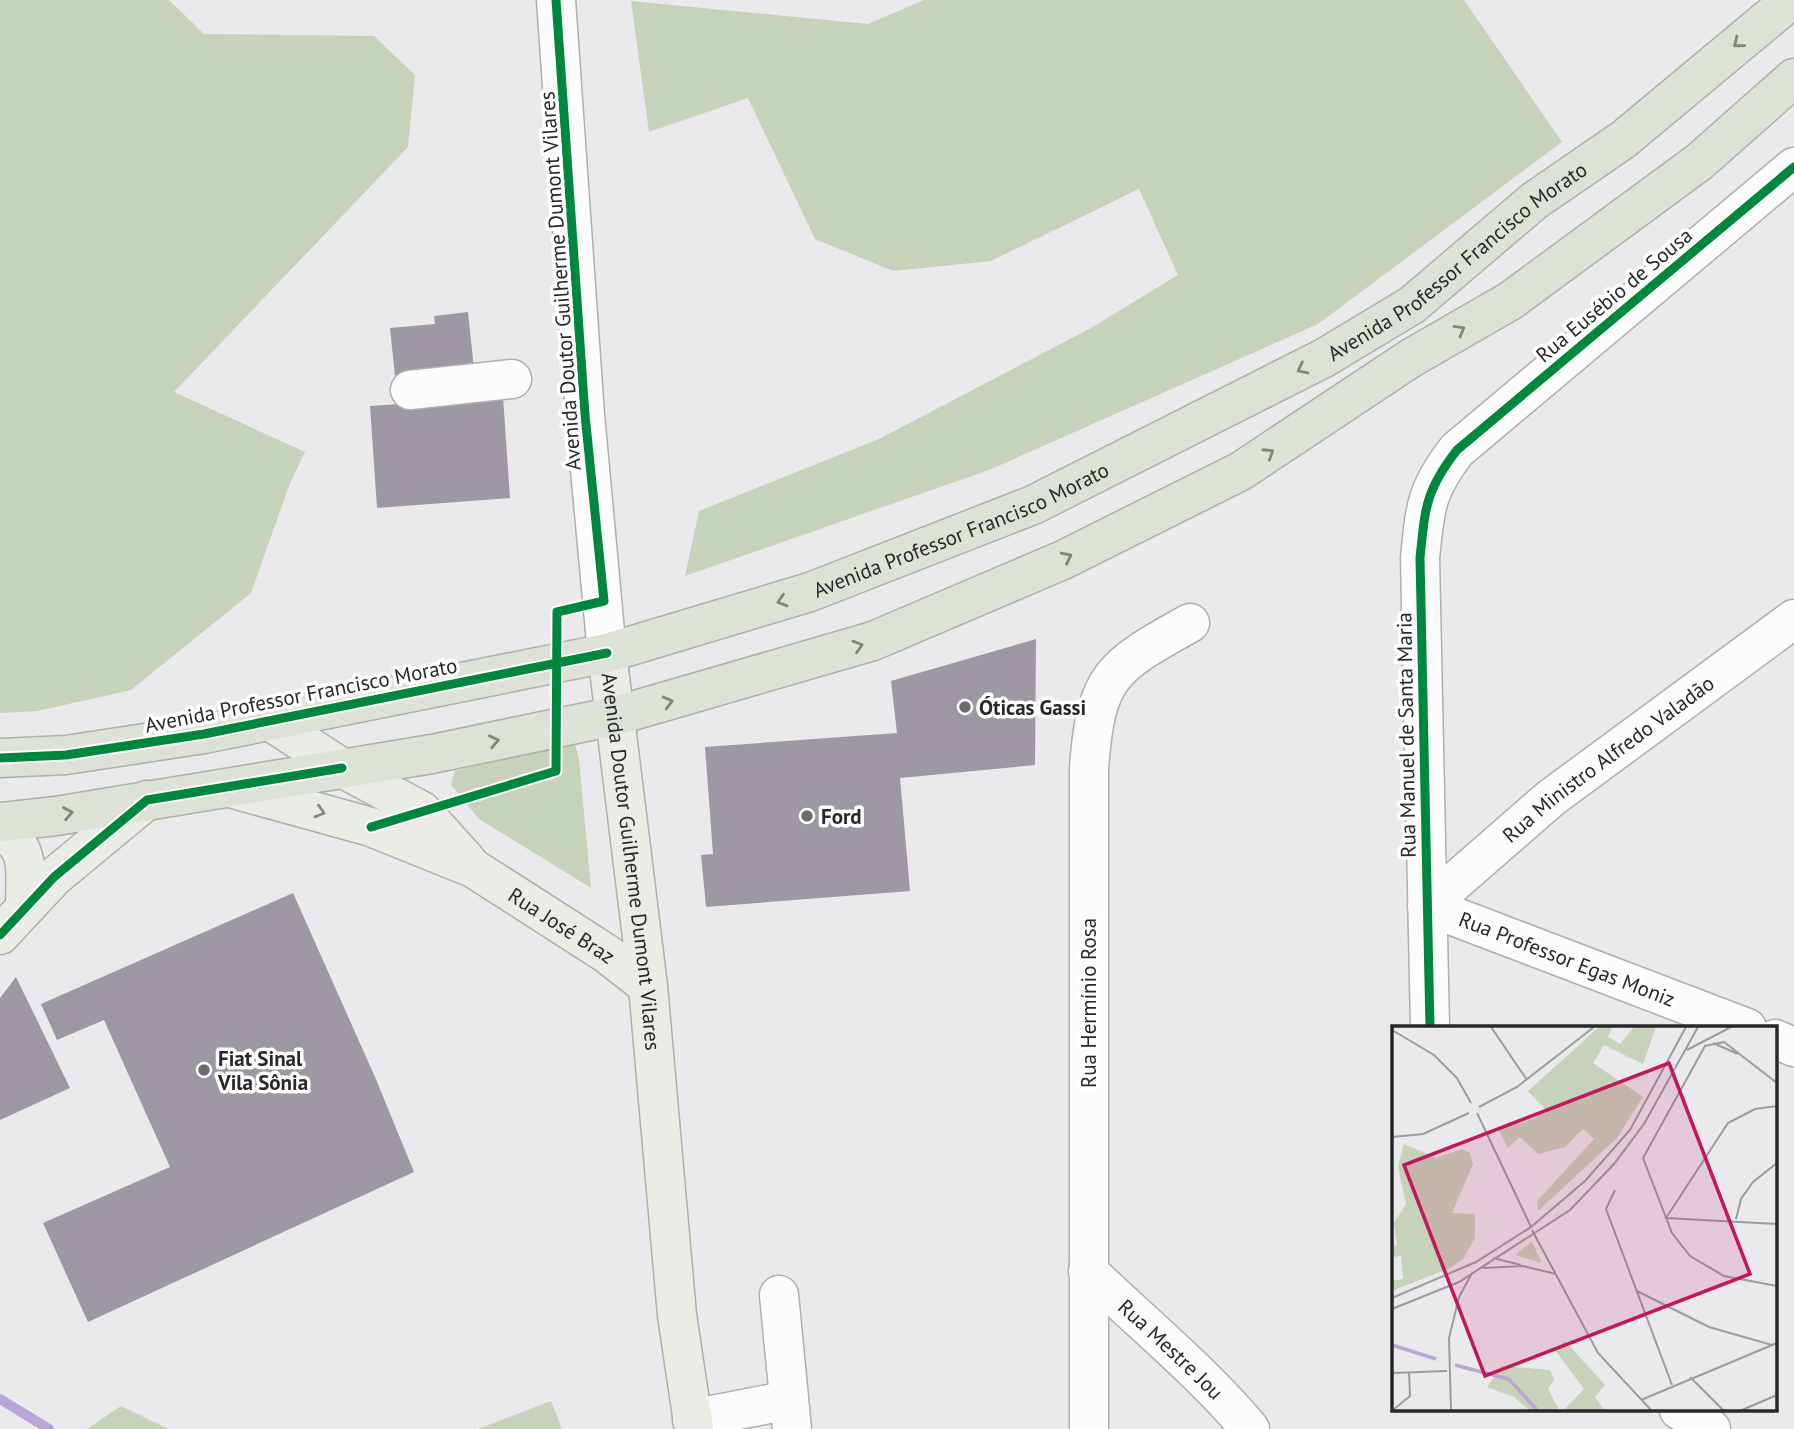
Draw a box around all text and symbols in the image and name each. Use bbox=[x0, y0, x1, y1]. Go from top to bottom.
one-way arrow bbox=[1733, 35, 1746, 47]
street label: Avenida Doutor Guilherme Dumont Vilares bbox=[533, 91, 587, 471]
street label: Avenida Professor Francisco Morato bbox=[1322, 155, 1592, 367]
street label: Rua Eusébio de Sousa bbox=[1530, 222, 1698, 368]
one-way arrow bbox=[1453, 325, 1466, 338]
one-way arrow bbox=[1297, 361, 1309, 375]
one-way arrow bbox=[1261, 448, 1274, 461]
street label: Avenida Professor Francisco Morato bbox=[809, 456, 1113, 603]
one-way arrow bbox=[1060, 552, 1072, 566]
one-way arrow bbox=[776, 592, 788, 607]
street label: Rua Manuel de Santa Maria bbox=[1390, 612, 1422, 858]
one-way arrow bbox=[851, 639, 863, 654]
street label: Avenida Professor Francisco Morato bbox=[142, 651, 460, 739]
street label: Rua Ministro Alfredo Valadão bbox=[1496, 669, 1719, 848]
street label: Avenida Doutor Guilherme Dumont Vilares bbox=[596, 671, 667, 1052]
place label: Óticas Gassi bbox=[979, 694, 1086, 721]
one-way arrow bbox=[662, 695, 674, 710]
marker: Óticas Gassi bbox=[957, 699, 973, 715]
one-way arrow bbox=[488, 735, 500, 750]
one-way arrow bbox=[313, 803, 325, 818]
place label: Ford bbox=[821, 803, 862, 830]
one-way arrow bbox=[62, 807, 74, 822]
marker: Ford bbox=[799, 808, 815, 824]
street label: Rua José Braz bbox=[504, 881, 621, 969]
street label: Rua Professor Egas Moniz bbox=[1455, 905, 1679, 1013]
street label: Rua Hermínio Rosa bbox=[1075, 918, 1102, 1088]
inset map bbox=[1392, 1026, 1776, 1412]
place label: Fiat Sinal Vila Sônia bbox=[217, 1045, 308, 1096]
marker: Fiat Sinal Vila Sônia bbox=[196, 1062, 212, 1078]
street label: Rua Mestre Jou bbox=[1113, 1293, 1230, 1405]

